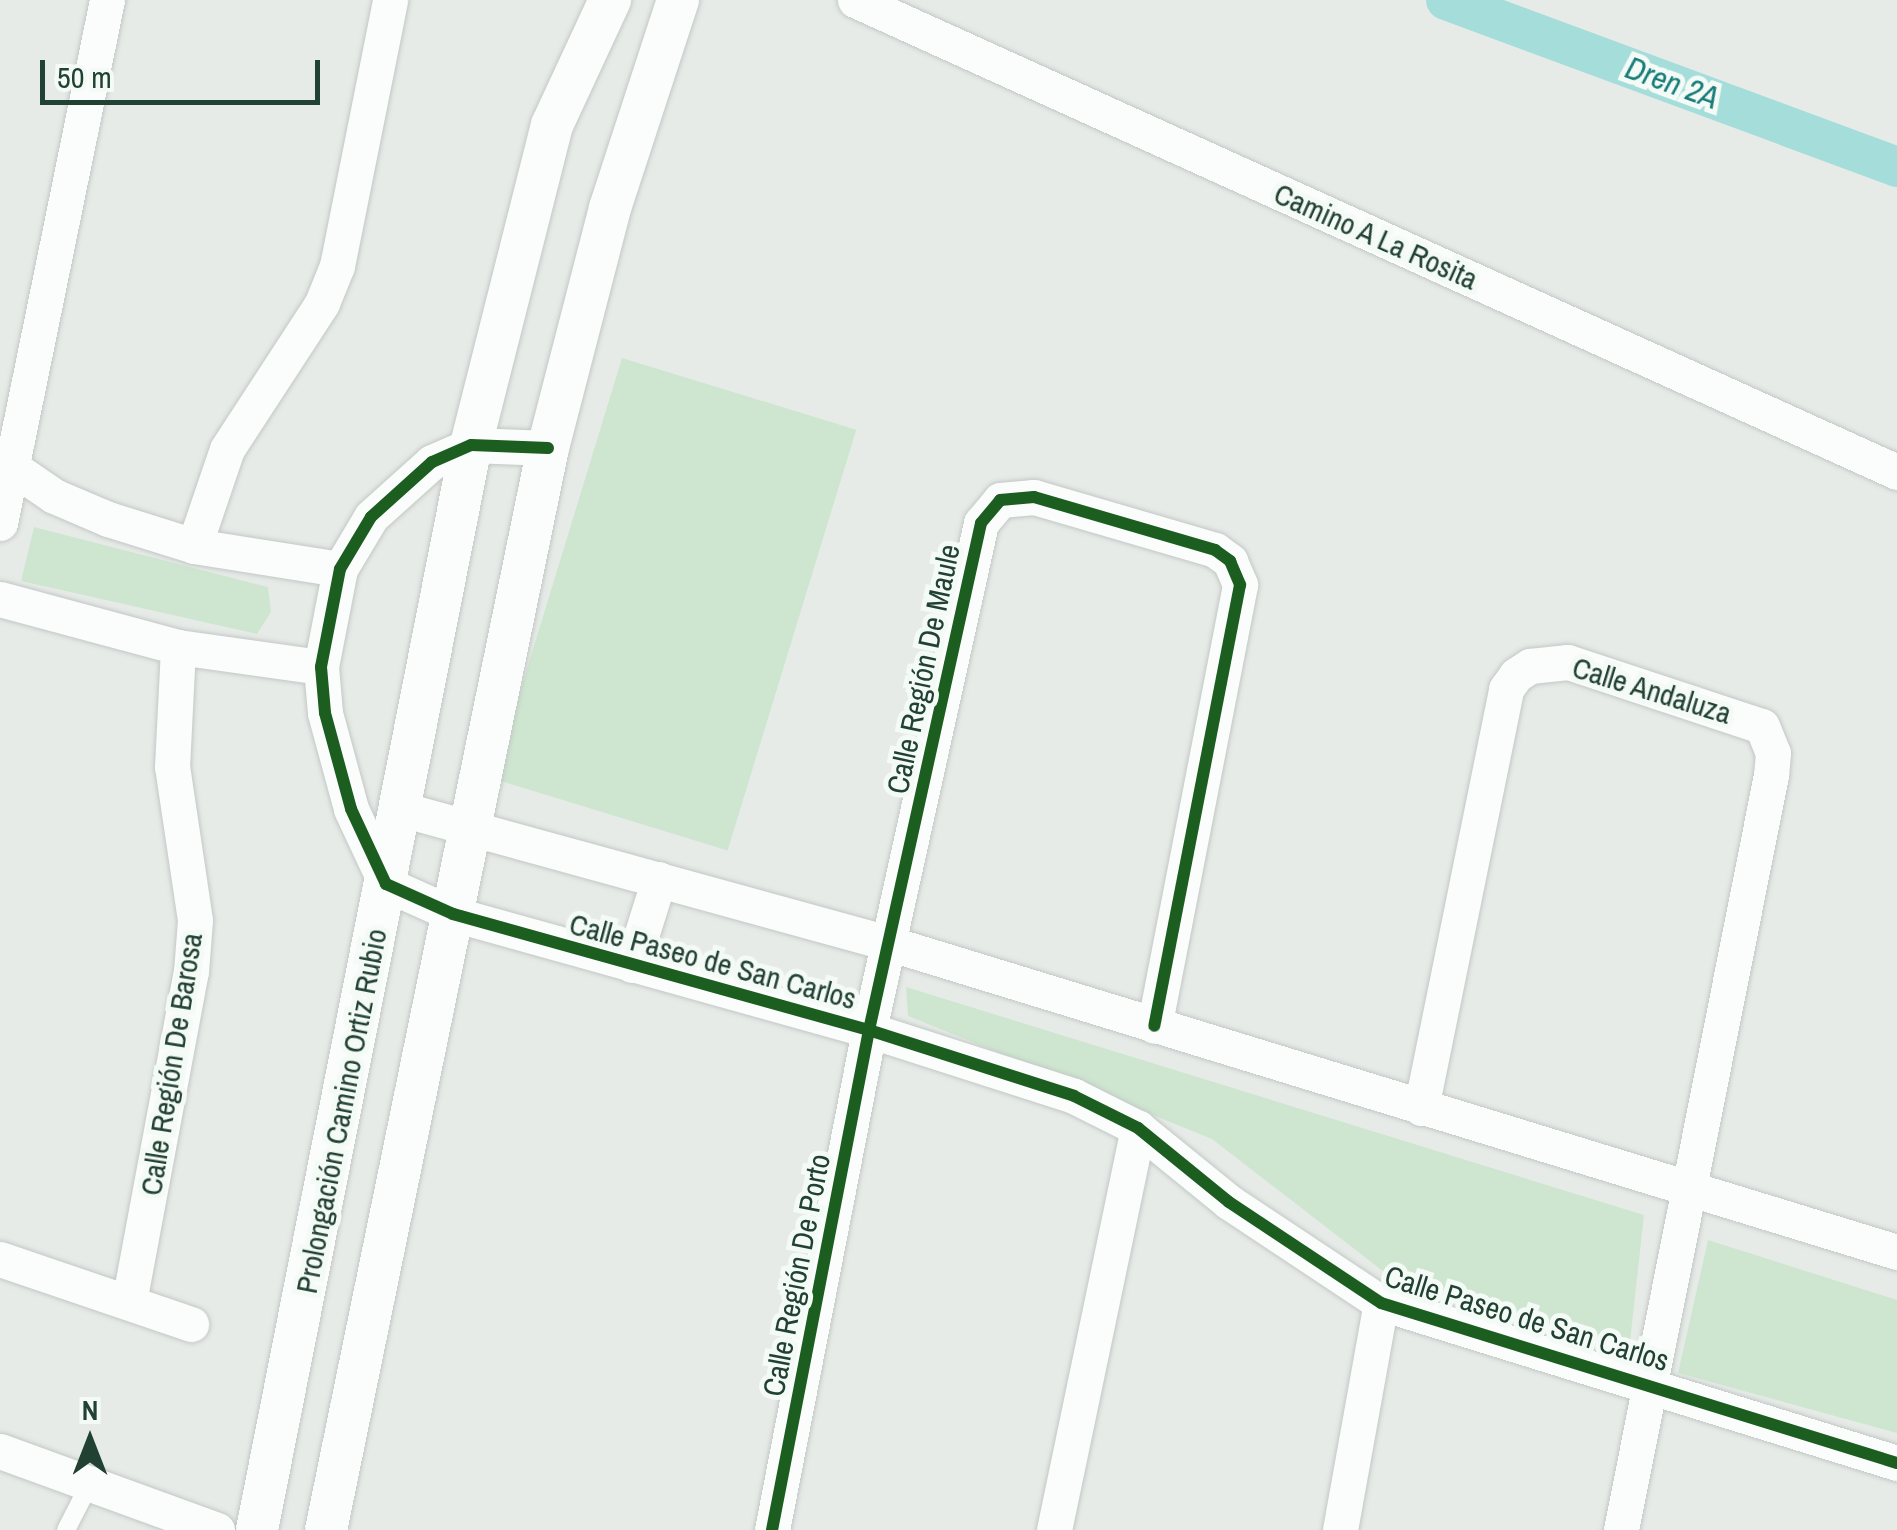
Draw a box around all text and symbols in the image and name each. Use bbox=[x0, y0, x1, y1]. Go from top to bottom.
scale bar bbox=[45, 40, 325, 102]
water label: Dren 2A bbox=[1620, 48, 1724, 118]
text: 50 m bbox=[57, 57, 112, 97]
street label: Camino A La Rosita bbox=[1267, 175, 1485, 297]
street label: Calle Región De Maule bbox=[879, 541, 967, 797]
street label: Calle Andaluza bbox=[1568, 649, 1736, 731]
street label: Calle Paseo de San Carlos bbox=[566, 905, 860, 1017]
street label: Prolongación Camino Ortiz Rubio bbox=[288, 926, 394, 1296]
street label: Calle Región De Barosa bbox=[132, 930, 210, 1198]
street label: Calle Región De Porto bbox=[755, 1151, 837, 1399]
street label: Calle Paseo de San Carlos bbox=[1381, 1258, 1673, 1378]
north arrow bbox=[40, 1390, 140, 1490]
text: N bbox=[82, 1391, 98, 1429]

